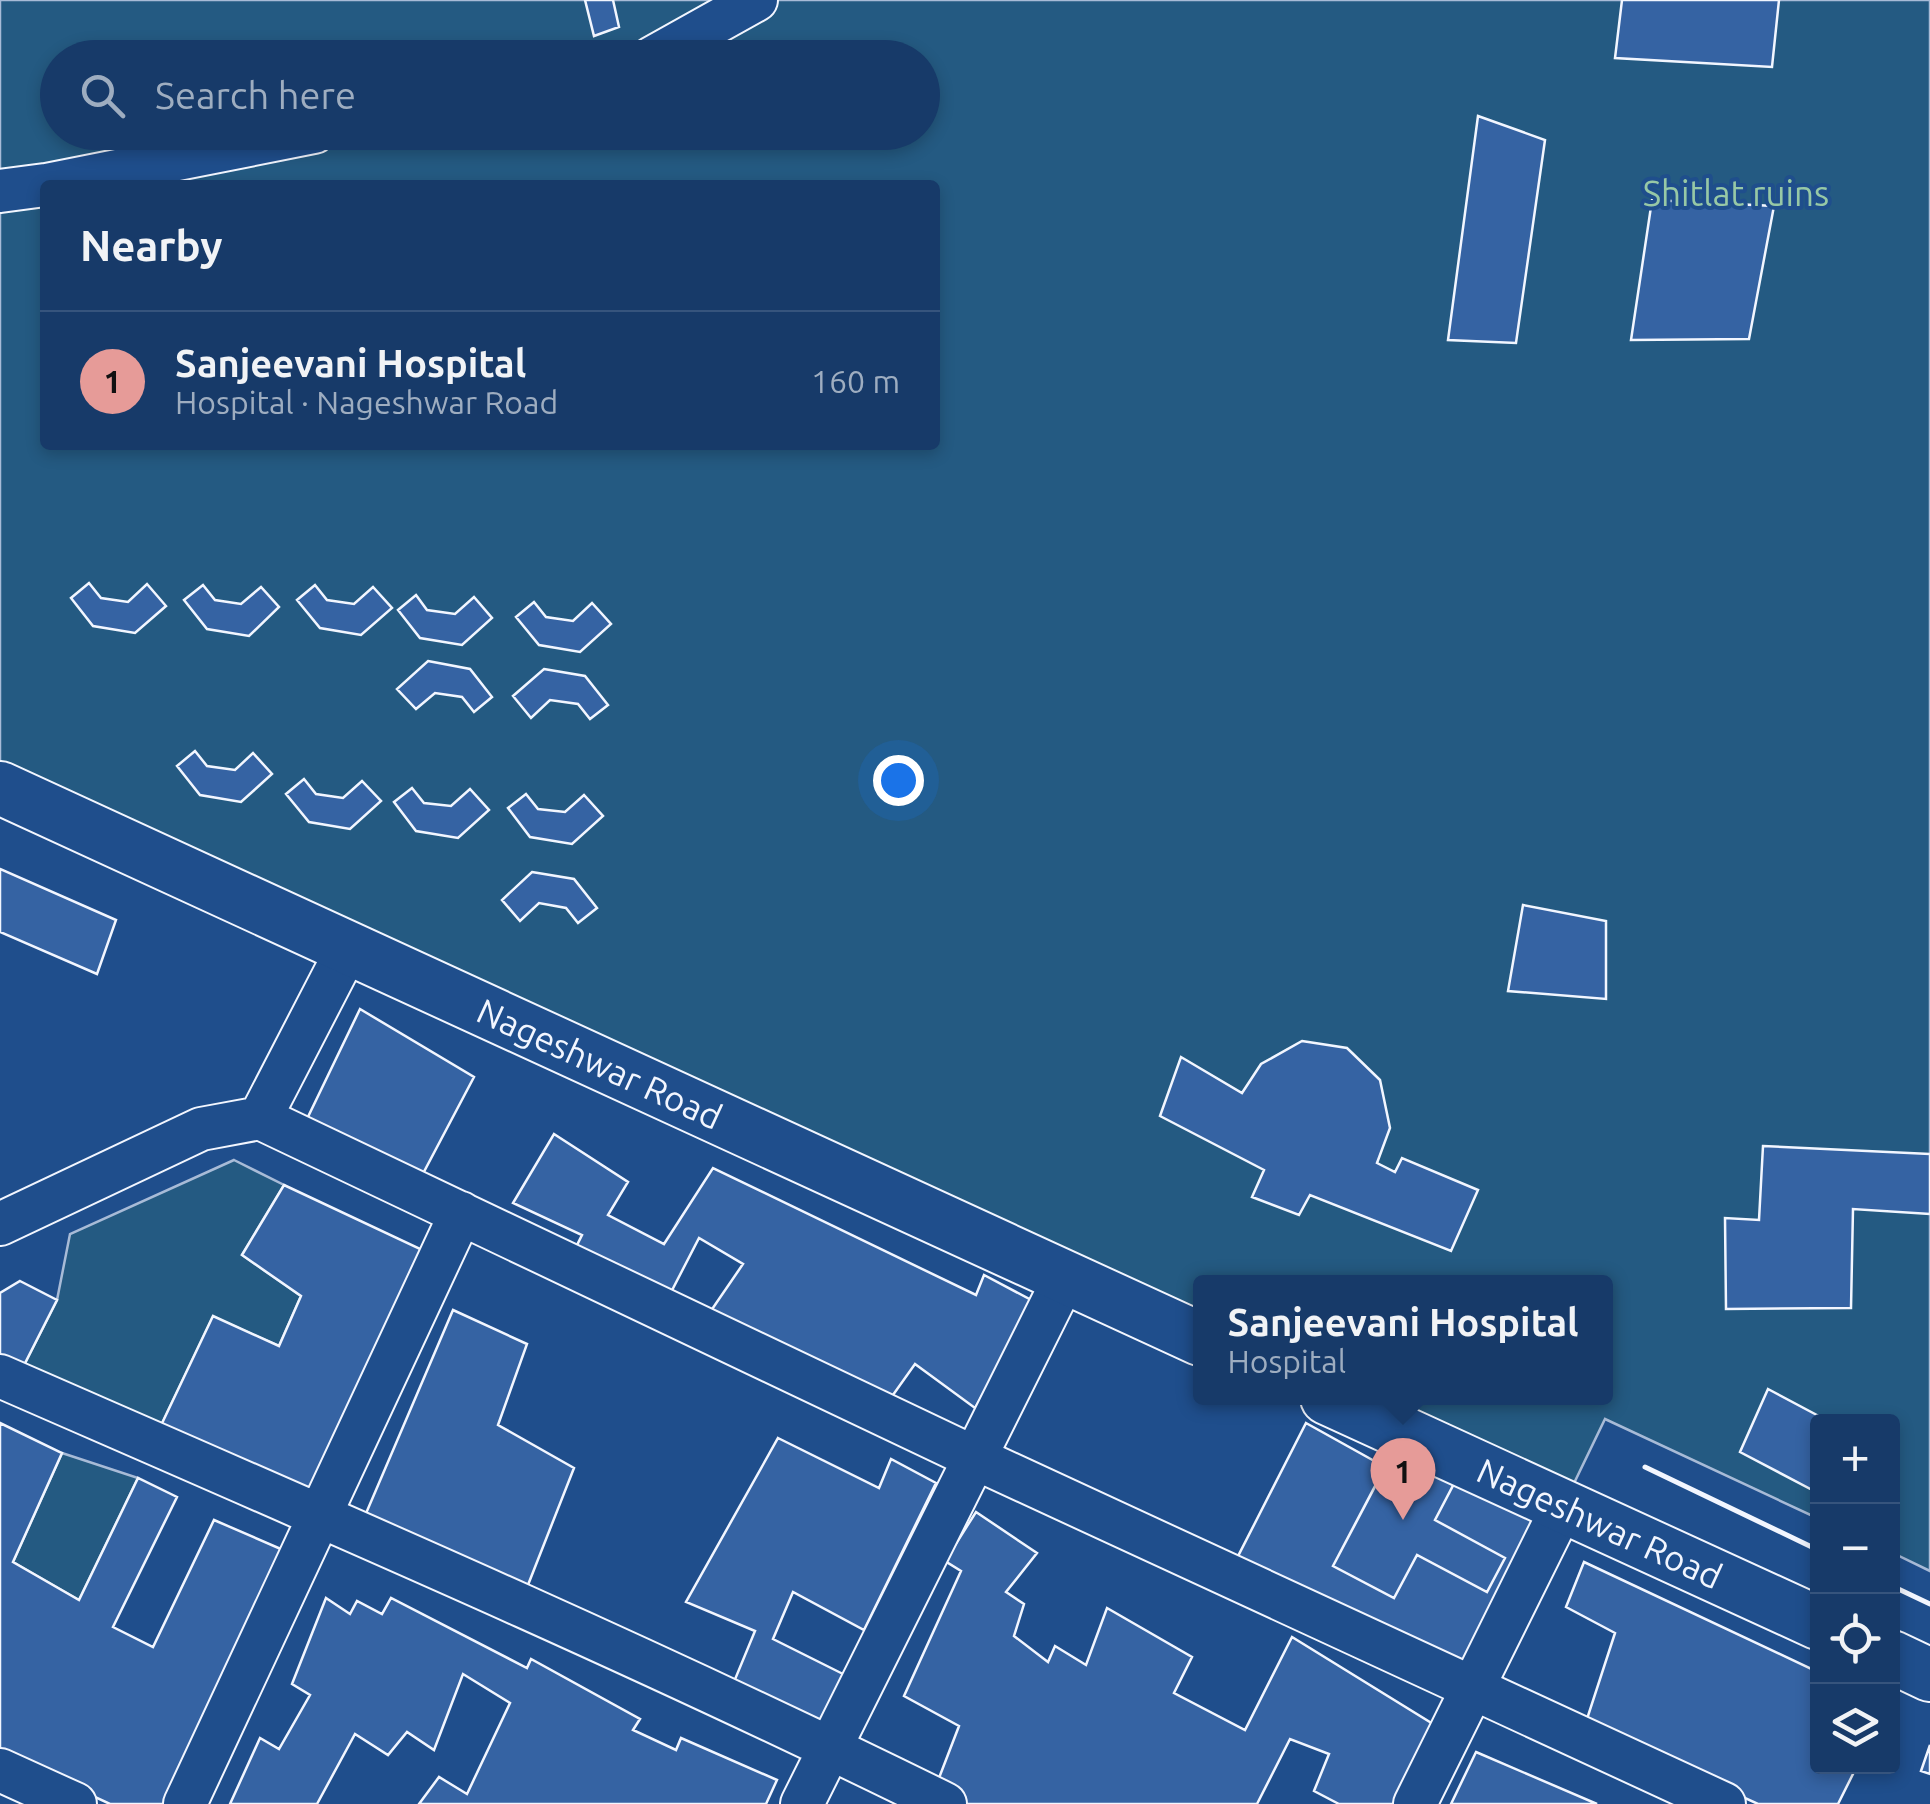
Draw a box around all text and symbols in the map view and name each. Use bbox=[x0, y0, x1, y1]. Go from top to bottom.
search box bbox=[40, 40, 940, 150]
icon: search bbox=[75, 68, 130, 123]
text: Search here bbox=[155, 74, 356, 116]
park label: Shitlat ruins bbox=[1643, 173, 1829, 213]
text: Nearby bbox=[80, 222, 223, 269]
text: Sanjeevani Hospital bbox=[175, 342, 526, 384]
text: 1 bbox=[103, 363, 122, 399]
text: 160 m bbox=[811, 363, 900, 399]
text: Hospital · Nageshwar Road bbox=[175, 384, 558, 420]
your location bbox=[873, 755, 924, 806]
street label: Nageshwar Road bbox=[471, 990, 728, 1137]
popup bbox=[1193, 1275, 1613, 1405]
text: Sanjeevani Hospital bbox=[1227, 1301, 1579, 1343]
text: Hospital bbox=[1227, 1343, 1346, 1379]
map controls bbox=[1810, 1414, 1900, 1774]
button: + bbox=[1810, 1414, 1900, 1504]
pin: 1 bbox=[1370, 1438, 1436, 1520]
street label: Nageshwar Road bbox=[1471, 1450, 1728, 1596]
button: − bbox=[1810, 1504, 1900, 1594]
button: locate bbox=[1810, 1594, 1900, 1684]
button: layers bbox=[1810, 1684, 1900, 1774]

